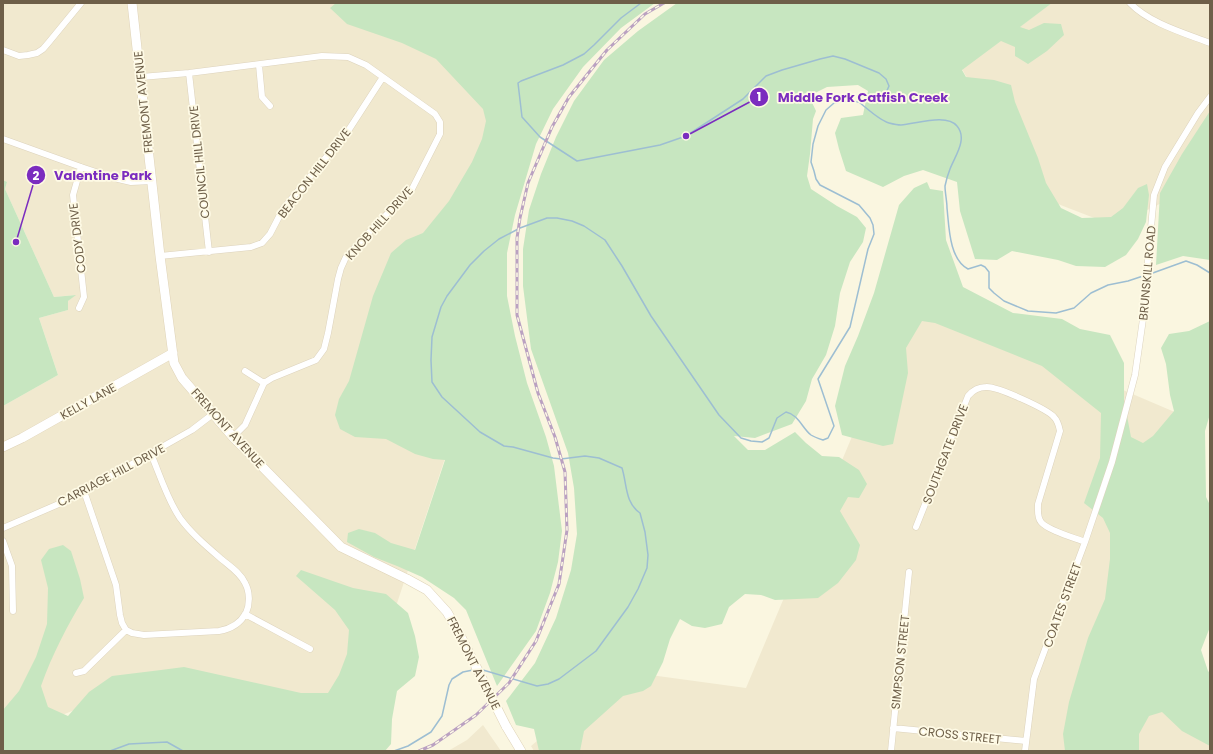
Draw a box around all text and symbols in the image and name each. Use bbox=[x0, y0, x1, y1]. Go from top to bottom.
street label: FREMONT AVENUE bbox=[129, 50, 157, 154]
callout: Middle Fork Catfish Creek bbox=[749, 84, 956, 109]
text: 1 bbox=[757, 88, 761, 105]
text: Middle Fork Catfish Creek bbox=[778, 88, 948, 107]
street label: COUNCIL HILL DRIVE bbox=[185, 105, 213, 219]
street label: BEACON HILL DRIVE bbox=[274, 125, 354, 221]
callout: Valentine Park bbox=[26, 163, 160, 188]
text: Valentine Park bbox=[54, 166, 152, 185]
text: 2 bbox=[33, 167, 40, 184]
street label: KNOB HILL DRIVE bbox=[341, 183, 417, 263]
street label: CODY DRIVE bbox=[64, 202, 90, 274]
street label: BRUNSKILL ROAD bbox=[1134, 225, 1160, 321]
street label: KELLY LANE bbox=[57, 379, 119, 423]
street label: FREMONT AVENUE bbox=[187, 384, 269, 472]
street label: SOUTHGATE DRIVE bbox=[918, 402, 972, 506]
street label: CARRIAGE HILL DRIVE bbox=[54, 439, 168, 511]
street label: COATES STREET bbox=[1039, 560, 1085, 650]
street label: FREMONT AVENUE bbox=[443, 613, 505, 713]
street label: SIMPSON STREET bbox=[887, 613, 913, 710]
street label: CROSS STREET bbox=[918, 722, 1003, 748]

